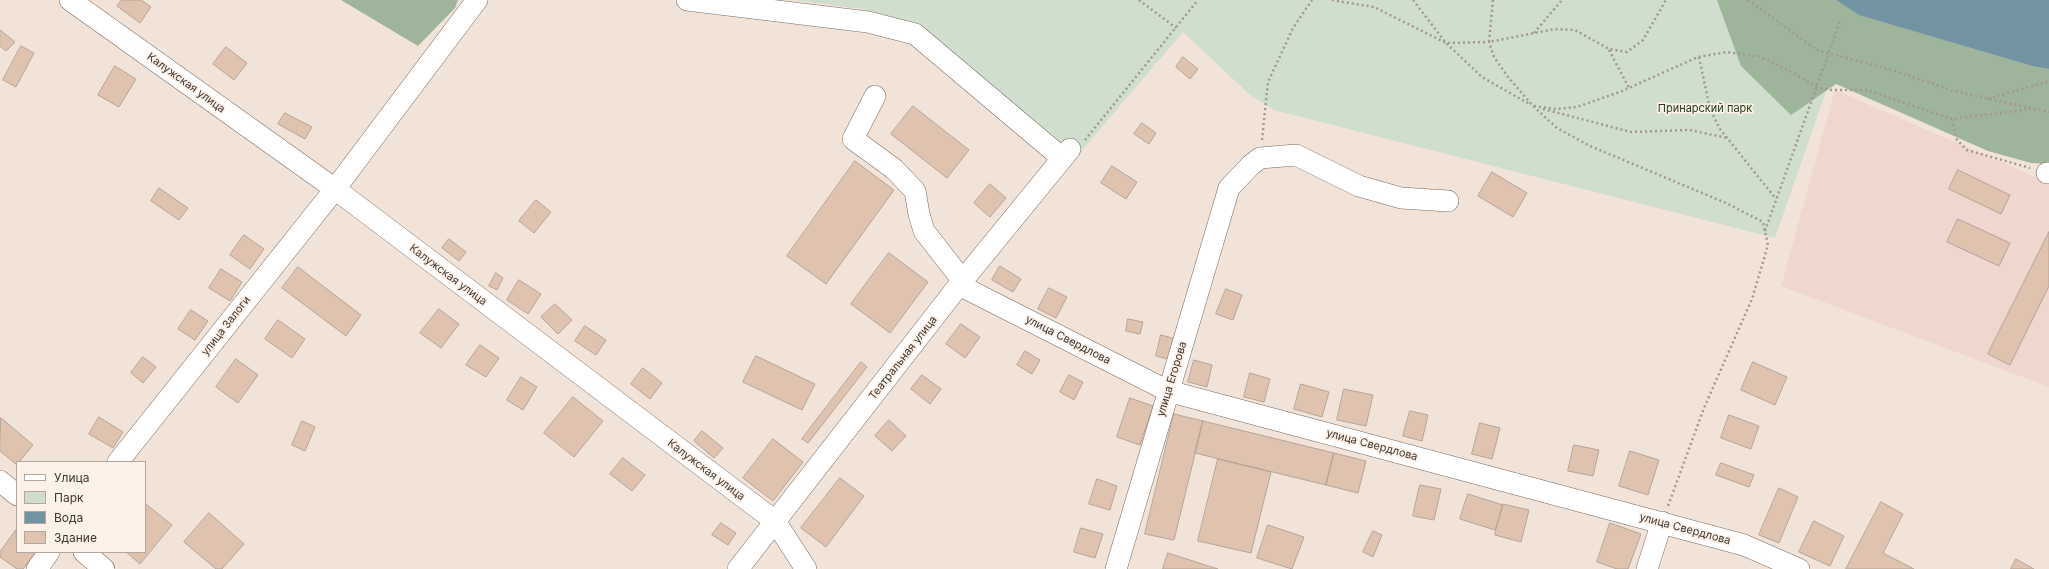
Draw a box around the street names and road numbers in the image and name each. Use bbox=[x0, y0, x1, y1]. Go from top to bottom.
street label: Калужская улица bbox=[144, 50, 228, 116]
street label: Калужская улица bbox=[407, 242, 489, 308]
street label: улица Залоги bbox=[199, 294, 253, 358]
street label: Театральная улица bbox=[866, 313, 940, 403]
street label: улица Свердлова bbox=[1023, 313, 1113, 367]
street label: улица Егорова bbox=[1154, 340, 1190, 418]
street label: улица Свердлова bbox=[1325, 426, 1419, 464]
street label: Калужская улица bbox=[665, 437, 747, 503]
street label: улица Свердлова bbox=[1638, 510, 1732, 548]

